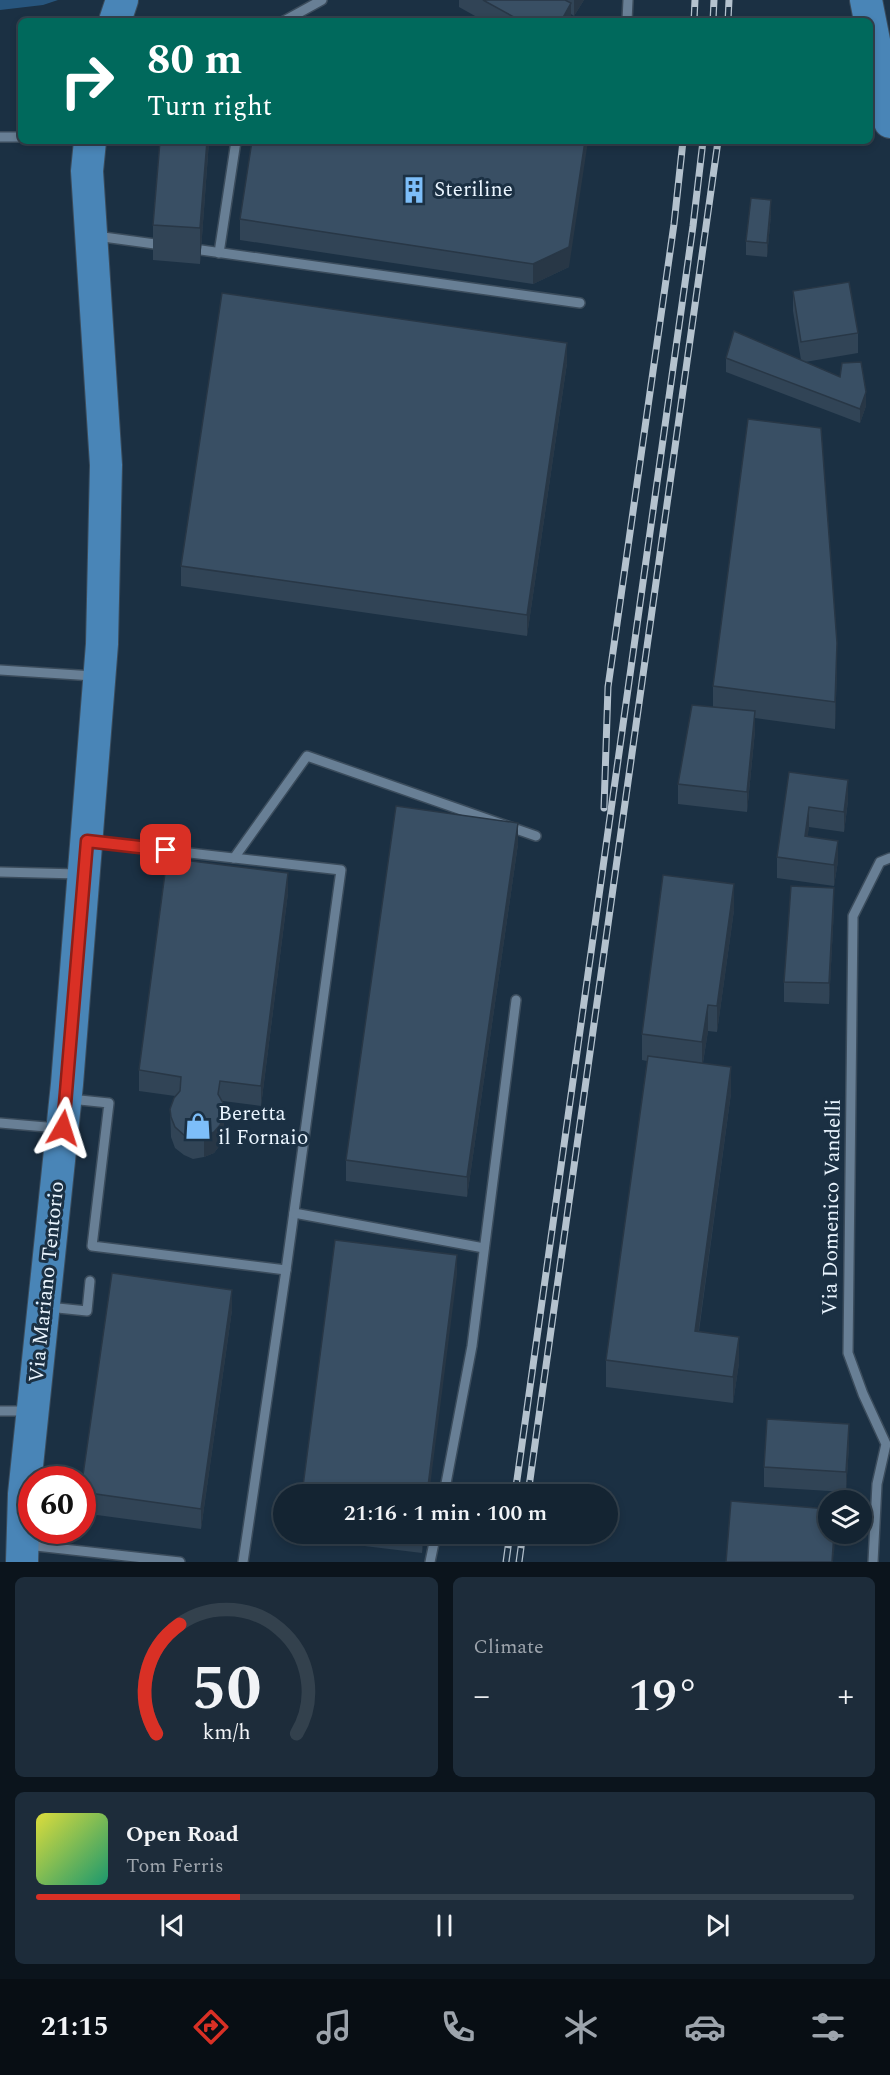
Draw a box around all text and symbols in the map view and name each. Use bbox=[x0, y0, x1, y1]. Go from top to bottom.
text: 80 m bbox=[147, 29, 242, 92]
icon: right bbox=[48, 42, 126, 120]
text: Turn right bbox=[147, 86, 272, 128]
place label: Steriline bbox=[434, 174, 513, 206]
building icon: Steriline bbox=[399, 175, 429, 205]
pin bbox=[140, 824, 191, 875]
icon: arrive bbox=[149, 833, 182, 866]
position arrow bbox=[31, 1096, 95, 1160]
place label: Beretta il Fornaio bbox=[218, 1098, 308, 1154]
street label: Via Domenico Vandelli bbox=[814, 1098, 850, 1316]
shop icon: Beretta il Fornaio bbox=[183, 1111, 213, 1141]
street label: Via Mariano Tentorio bbox=[21, 1180, 73, 1384]
speed limit sign: 60 bbox=[18, 1466, 96, 1544]
map controls bbox=[818, 1490, 872, 1544]
button: layers bbox=[818, 1490, 872, 1544]
text: 21:16 · 1 min · 100 m bbox=[344, 1497, 547, 1530]
text: Climate bbox=[474, 1632, 544, 1662]
text: 50 bbox=[191, 1642, 261, 1737]
text: 19° bbox=[628, 1662, 699, 1731]
text: − bbox=[474, 1671, 490, 1721]
text: + bbox=[838, 1671, 854, 1721]
text: km/h bbox=[202, 1716, 250, 1749]
text: Open Road bbox=[126, 1818, 239, 1851]
text: Tom Ferris bbox=[126, 1851, 224, 1881]
icon: previous bbox=[156, 1909, 189, 1942]
icon: pause bbox=[428, 1909, 461, 1942]
icon: next bbox=[701, 1909, 734, 1942]
text: 21:15 bbox=[41, 2006, 109, 2048]
icon: directions bbox=[190, 2006, 232, 2048]
icon: music bbox=[313, 2006, 355, 2048]
icon: phone bbox=[437, 2006, 479, 2048]
icon: climate bbox=[560, 2006, 602, 2048]
icon: car bbox=[684, 2006, 726, 2048]
icon: filters bbox=[807, 2006, 849, 2048]

